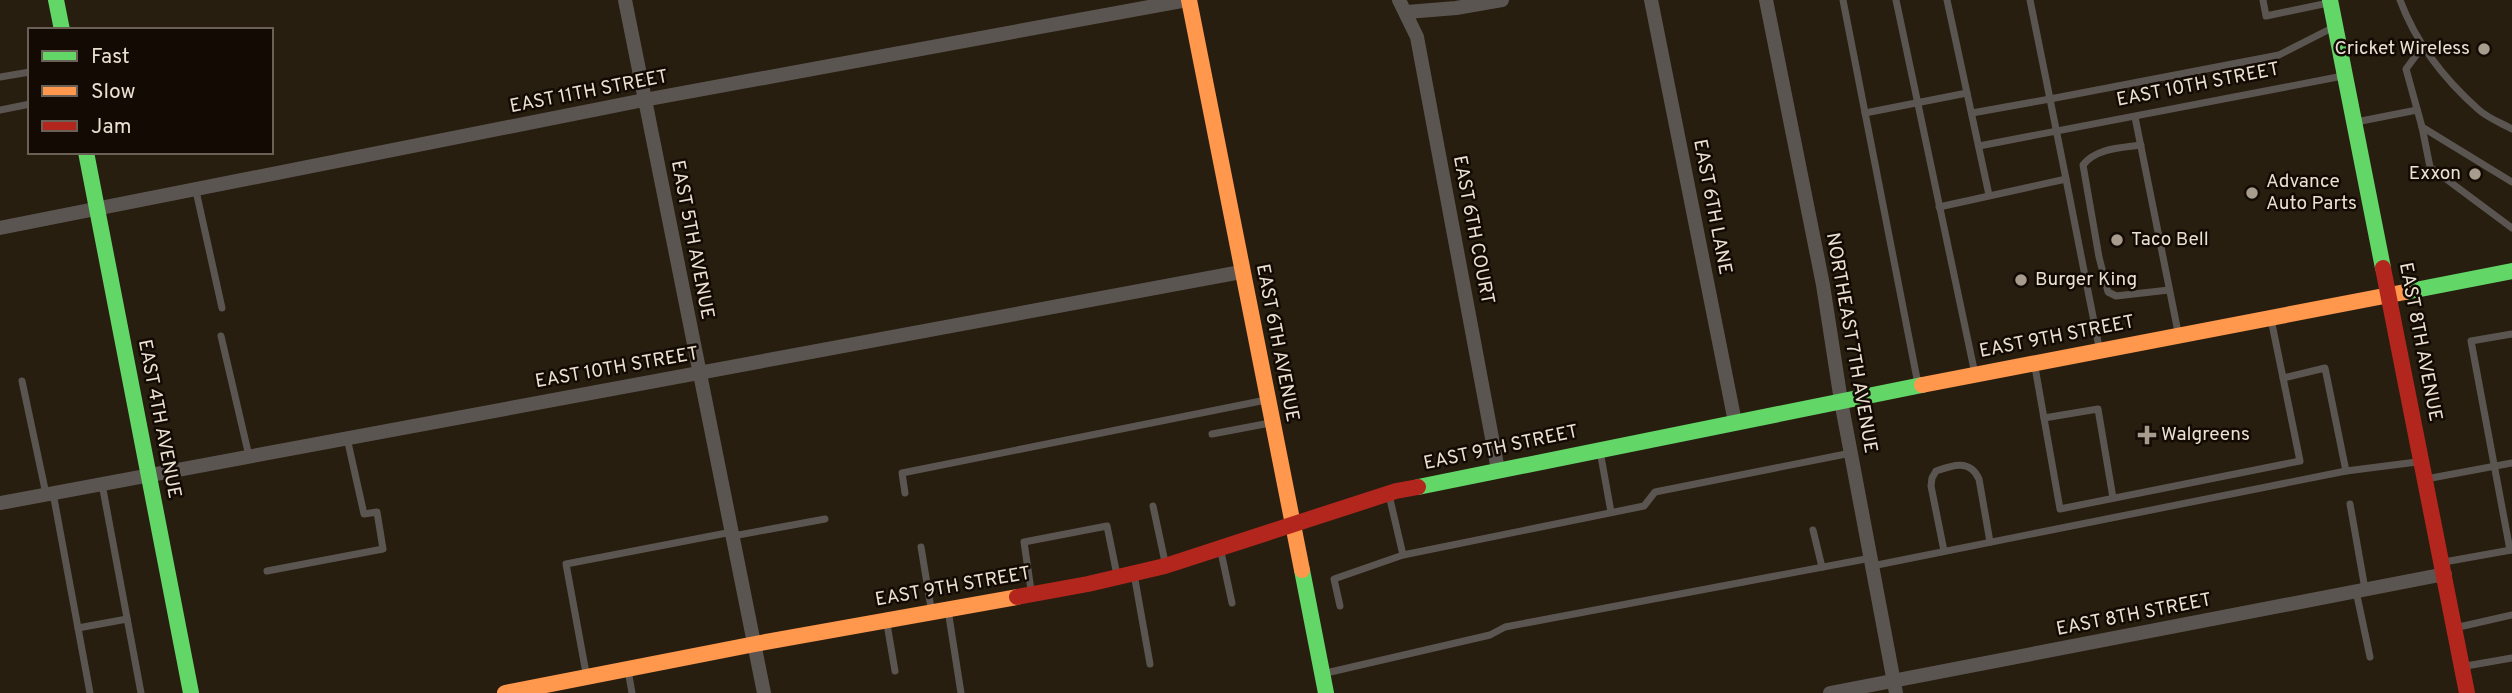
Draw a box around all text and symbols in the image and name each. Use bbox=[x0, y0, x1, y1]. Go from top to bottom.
legend bbox=[28, 28, 273, 154]
place label: Cricket Wireless bbox=[2335, 37, 2470, 61]
marker: Cricket Wireless bbox=[2476, 41, 2492, 57]
text: Fast bbox=[91, 44, 130, 71]
street label: EAST 10TH STREET bbox=[2114, 57, 2282, 113]
street label: EAST 11TH STREET bbox=[508, 65, 670, 119]
text: Slow bbox=[91, 79, 136, 106]
text: Jam bbox=[91, 114, 132, 141]
street label: EAST 6TH LANE bbox=[1687, 137, 1737, 277]
street label: EAST 6TH COURT bbox=[1447, 153, 1499, 307]
street label: EAST 5TH AVENUE bbox=[665, 158, 719, 322]
place label: Exxon bbox=[2409, 162, 2461, 186]
marker: Exxon bbox=[2467, 166, 2483, 182]
place label: Advance Auto Parts bbox=[2266, 170, 2357, 216]
marker: Advance Auto Parts bbox=[2244, 185, 2260, 201]
place label: Taco Bell bbox=[2131, 228, 2209, 252]
street label: NORTHEAST 7TH AVENUE bbox=[1820, 231, 1882, 455]
marker: Taco Bell bbox=[2109, 232, 2125, 248]
street label: EAST 8TH AVENUE bbox=[2393, 261, 2447, 423]
street label: EAST 6TH AVENUE bbox=[1250, 262, 1304, 424]
place label: Burger King bbox=[2035, 268, 2137, 292]
marker: Burger King bbox=[2013, 272, 2029, 288]
street label: EAST 9TH STREET bbox=[1977, 310, 2137, 364]
street label: EAST 4TH AVENUE bbox=[132, 337, 186, 501]
street label: EAST 10TH STREET bbox=[533, 342, 701, 394]
street label: EAST 9TH STREET bbox=[1421, 420, 1581, 476]
place label: Walgreens bbox=[2161, 423, 2250, 447]
marker: Walgreens bbox=[2139, 427, 2155, 443]
street label: EAST 9TH STREET bbox=[873, 561, 1033, 613]
street label: EAST 8TH STREET bbox=[2054, 588, 2214, 642]

